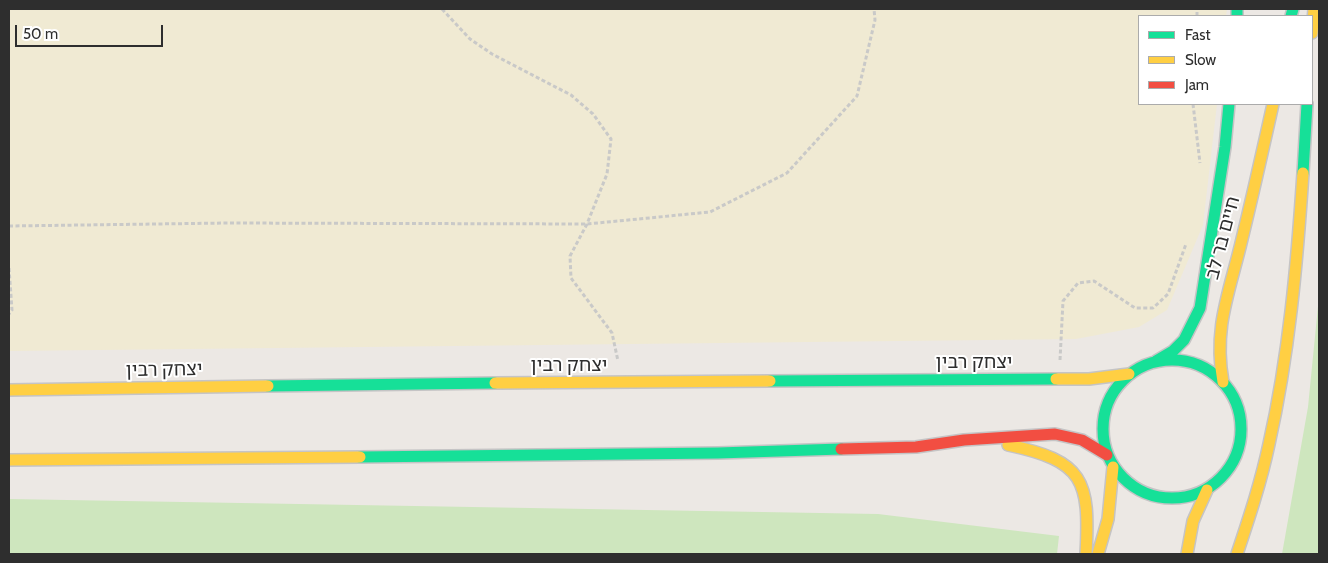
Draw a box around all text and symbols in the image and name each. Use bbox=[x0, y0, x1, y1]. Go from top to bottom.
scale bar bbox=[18, 15, 165, 47]
legend bbox=[1138, 15, 1313, 105]
text: 50 m bbox=[23, 25, 58, 43]
text: Fast bbox=[1185, 26, 1210, 44]
text: Slow bbox=[1185, 51, 1216, 69]
text: Jam bbox=[1185, 76, 1209, 94]
street label: חיים בר לב bbox=[1201, 194, 1245, 282]
street label: יצחק רבין bbox=[936, 351, 1012, 373]
street label: יצחק רבין bbox=[531, 354, 607, 376]
street label: יצחק רבין bbox=[125, 358, 203, 382]

